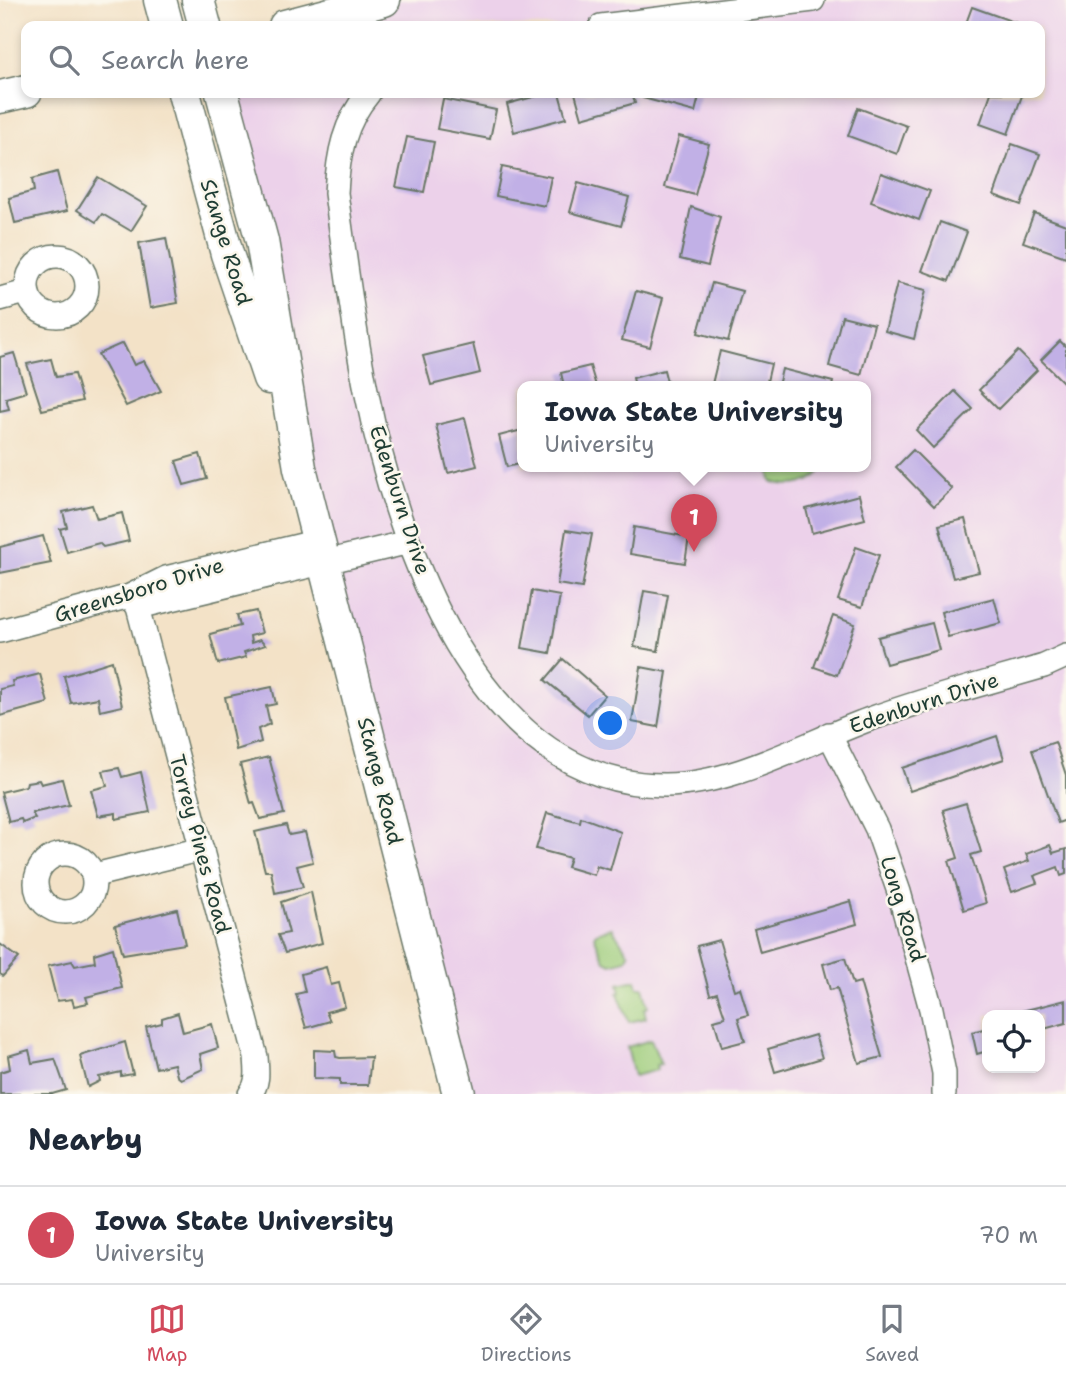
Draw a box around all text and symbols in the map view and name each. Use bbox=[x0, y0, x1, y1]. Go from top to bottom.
search box bbox=[21, 21, 1045, 98]
icon: search bbox=[45, 41, 83, 79]
text: Search here bbox=[101, 42, 250, 77]
street label: Stange Road bbox=[194, 176, 258, 308]
popup bbox=[517, 381, 871, 472]
text: Iowa State University bbox=[545, 394, 843, 429]
street label: Edenburn Drive bbox=[363, 422, 437, 578]
text: University bbox=[545, 429, 654, 459]
pin: 1 bbox=[671, 494, 717, 552]
street label: Greensboro Drive bbox=[51, 551, 227, 629]
street label: Edenburn Drive bbox=[846, 666, 1002, 740]
your location bbox=[593, 706, 627, 740]
street label: Stange Road bbox=[351, 714, 409, 848]
street label: Torrey Pines Road bbox=[163, 751, 237, 937]
street label: Long Road bbox=[874, 853, 932, 965]
map controls bbox=[982, 1010, 1045, 1073]
button: locate bbox=[982, 1010, 1045, 1073]
text: Nearby bbox=[28, 1119, 143, 1160]
text: Iowa State University bbox=[95, 1203, 394, 1238]
text: 1 bbox=[46, 1220, 56, 1250]
text: 70 m bbox=[979, 1220, 1038, 1250]
text: University bbox=[95, 1238, 205, 1268]
tab: Map bbox=[147, 1300, 187, 1367]
tab: Directions bbox=[481, 1300, 572, 1367]
tab: Saved bbox=[865, 1300, 919, 1367]

